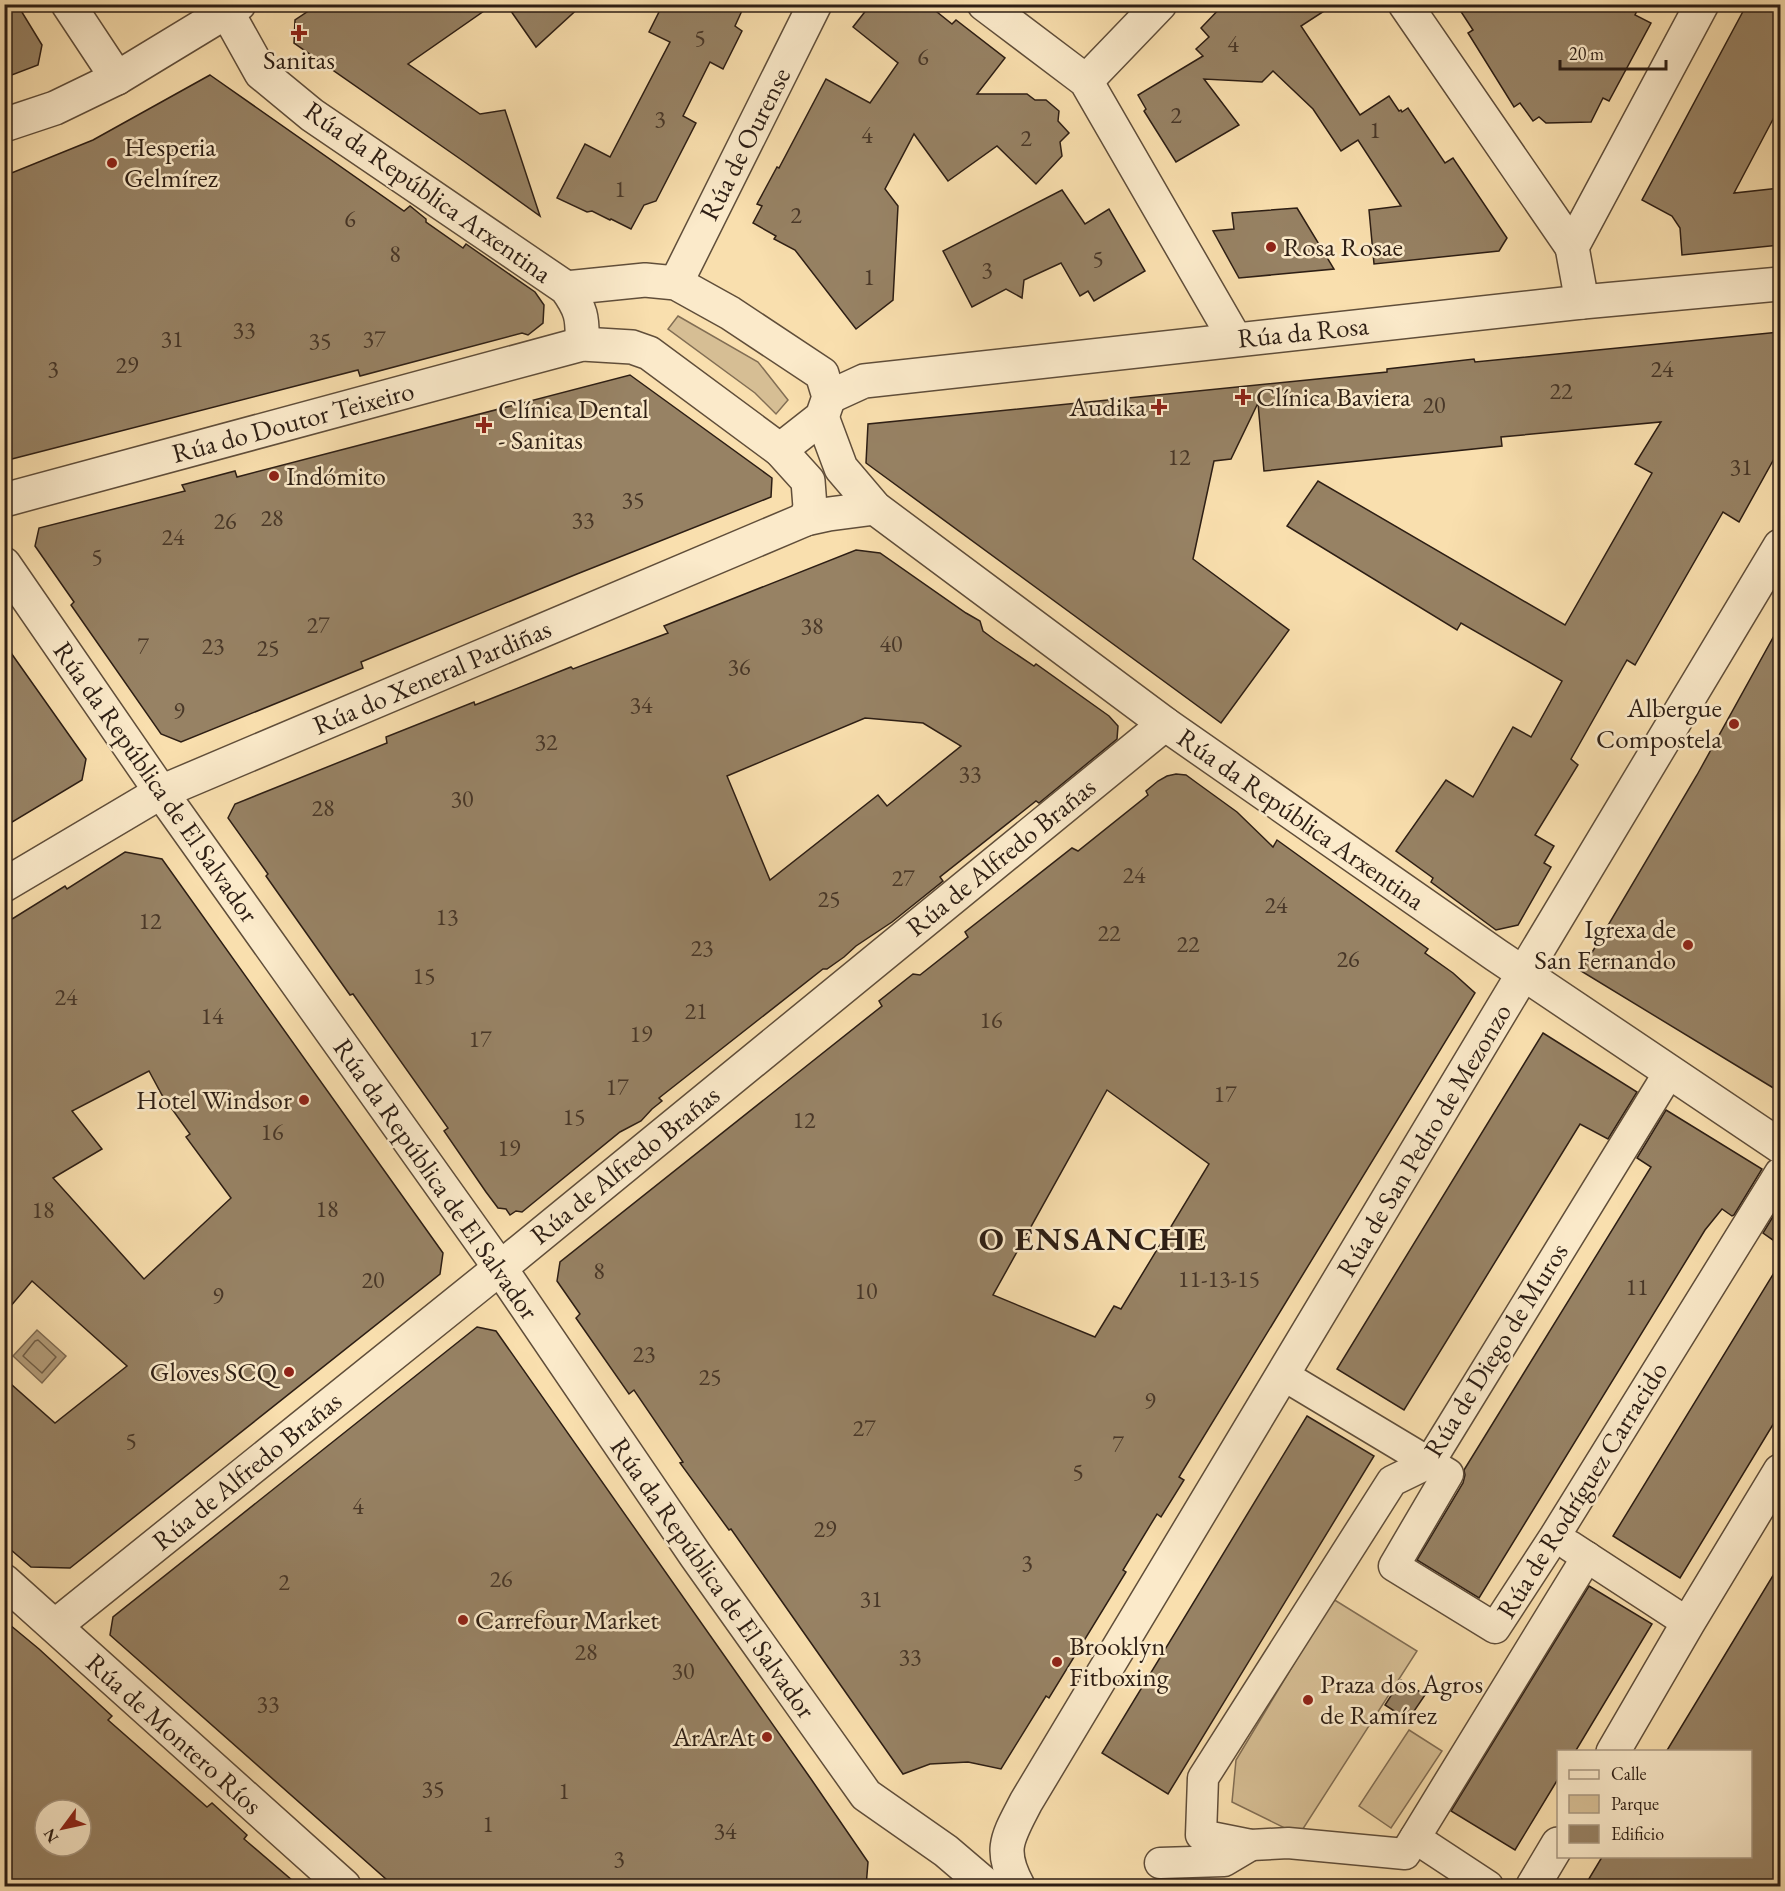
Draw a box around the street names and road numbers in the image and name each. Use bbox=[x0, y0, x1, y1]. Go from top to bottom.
street label: Rúa de Ourense bbox=[691, 61, 798, 226]
street label: Rúa da República Arxentina bbox=[298, 93, 559, 290]
street label: Rúa da Rosa bbox=[1236, 307, 1370, 356]
street label: Rúa do Doutor Teixeiro bbox=[168, 372, 418, 471]
street label: Rúa do Xeneral Pardiñas bbox=[307, 611, 556, 743]
street label: Rúa da República de El Salvador bbox=[46, 634, 267, 929]
street label: Rúa da República Arxentina bbox=[1171, 720, 1432, 917]
street label: Rúa de Alfredo Brañas bbox=[899, 769, 1103, 944]
street label: Rúa de San Pedro de Mezonzo bbox=[1328, 997, 1519, 1283]
street label: Rúa da República de El Salvador bbox=[326, 1031, 547, 1326]
street label: Rúa de Alfredo Brañas bbox=[523, 1077, 727, 1252]
street label: Rúa de Diego de Muros bbox=[1415, 1236, 1576, 1464]
street label: Rúa de Rodríguez Carracido bbox=[1488, 1355, 1675, 1625]
street label: Rúa de Alfredo Brañas bbox=[145, 1383, 349, 1558]
street label: Rúa da República de El Salvador bbox=[603, 1430, 824, 1725]
street label: Rúa de Montero Ríos bbox=[79, 1645, 270, 1822]

